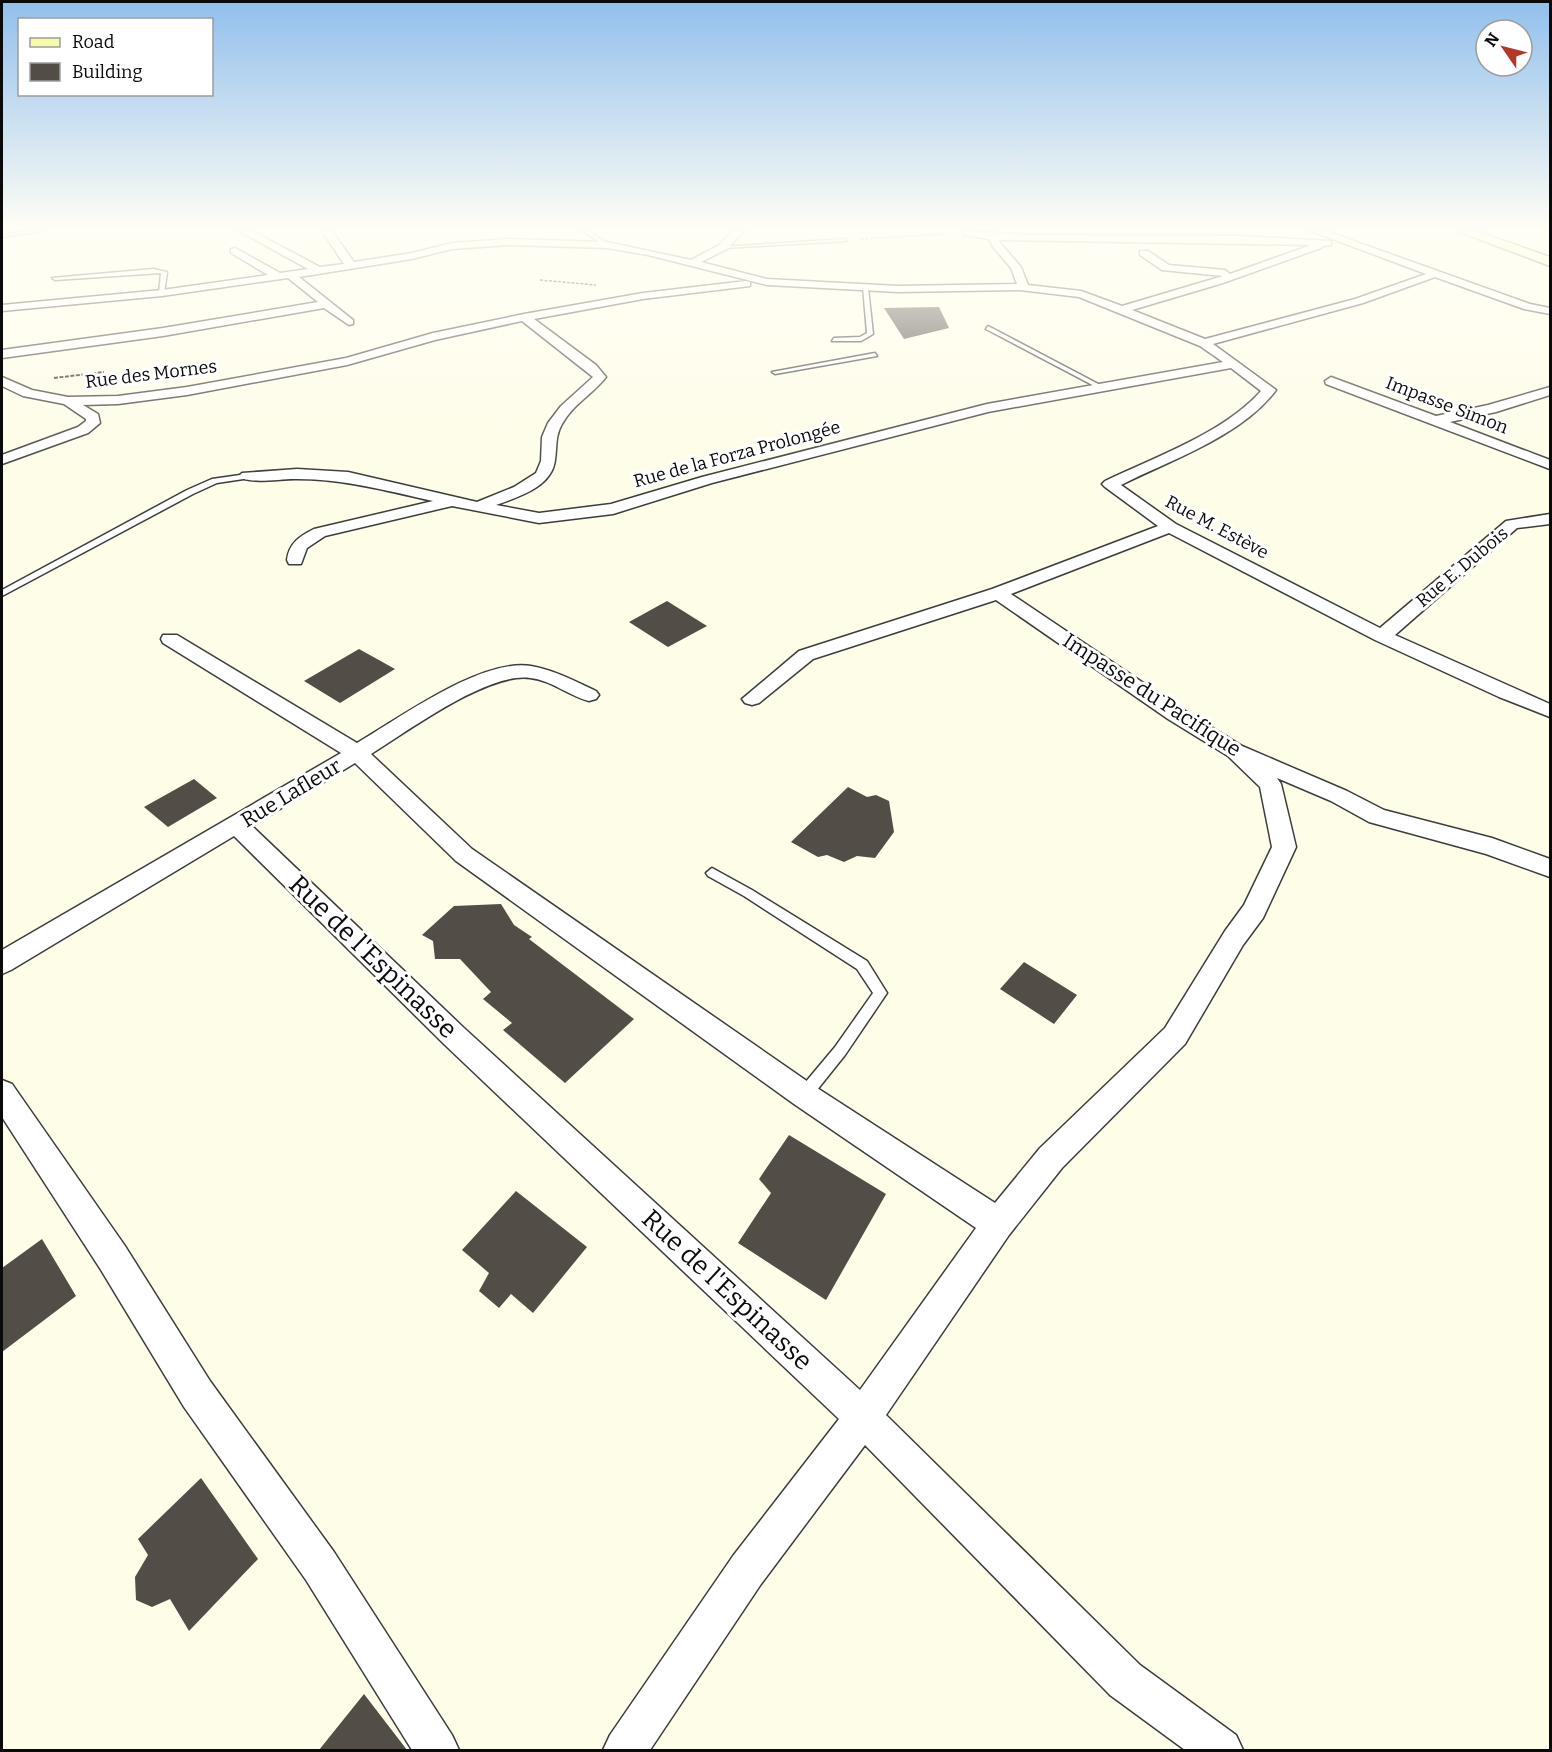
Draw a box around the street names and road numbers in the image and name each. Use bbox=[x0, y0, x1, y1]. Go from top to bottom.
street label: Rue des Mornes bbox=[84, 355, 218, 393]
street label: Impasse Simon bbox=[1383, 372, 1512, 439]
street label: Rue de la Forza Prolongée bbox=[631, 416, 843, 492]
street label: Rue M. Estève bbox=[1162, 491, 1272, 563]
street label: Rue E. Dubois bbox=[1412, 522, 1512, 612]
street label: Impasse du Pacifique bbox=[1058, 628, 1246, 762]
street label: Rue Lafleur bbox=[236, 753, 346, 833]
street label: Rue de l'Espinasse bbox=[283, 869, 463, 1045]
street label: Rue de l'Espinasse bbox=[636, 1203, 818, 1377]

